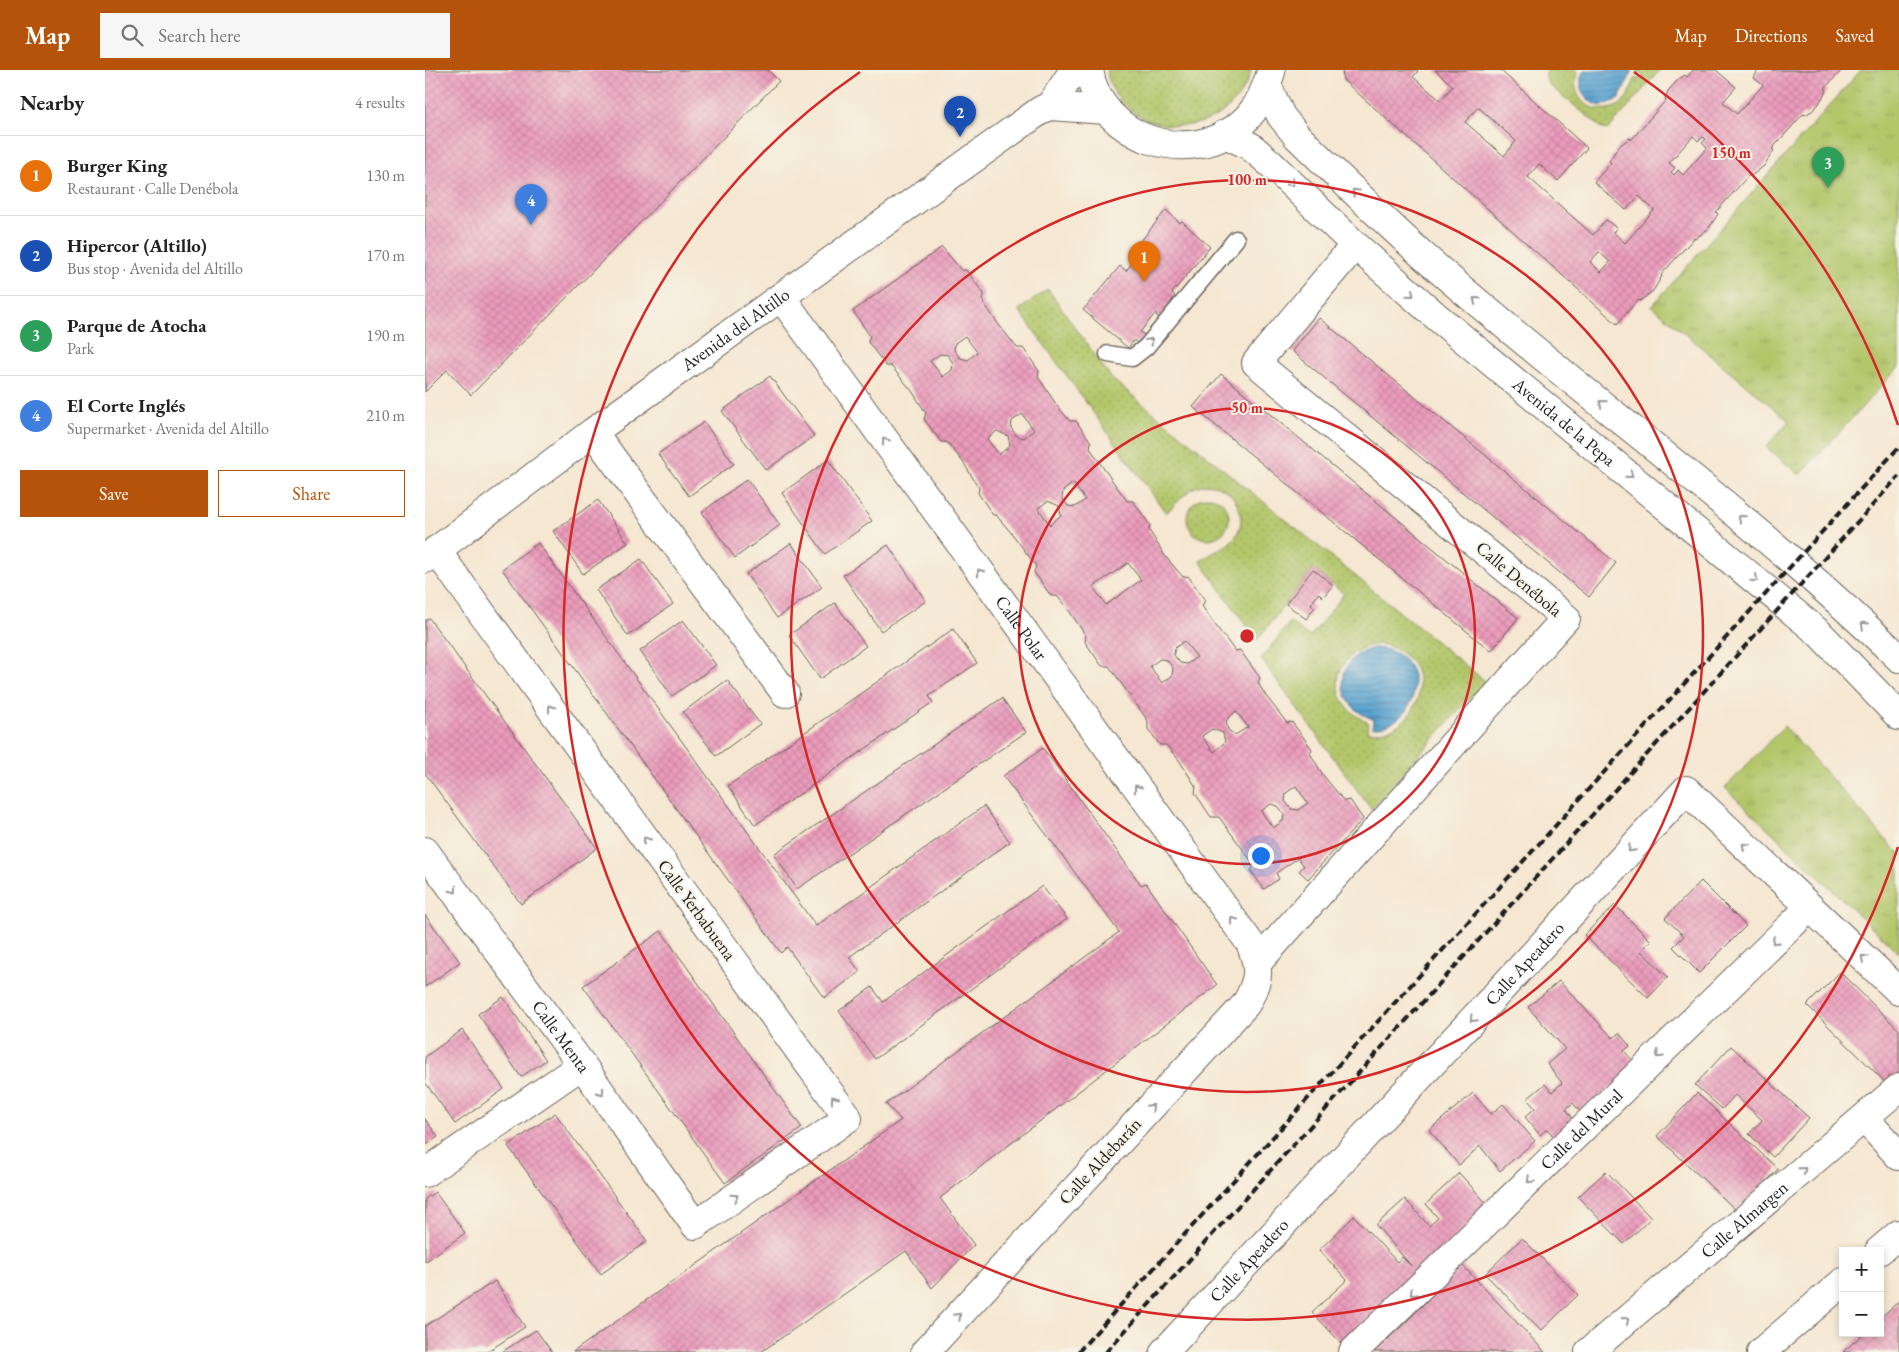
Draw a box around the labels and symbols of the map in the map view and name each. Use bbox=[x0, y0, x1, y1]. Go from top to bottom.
pin: 2 bbox=[944, 96, 976, 137]
text: 150 m bbox=[1711, 143, 1751, 162]
pin: 3 bbox=[1812, 147, 1844, 188]
text: 100 m bbox=[1227, 170, 1267, 189]
one-way arrow bbox=[1286, 177, 1295, 186]
pin: 4 bbox=[515, 184, 547, 225]
one-way arrow bbox=[1352, 189, 1361, 198]
pin: 1 bbox=[1128, 241, 1160, 282]
street label: Avenida del Altillo bbox=[676, 282, 794, 377]
one-way arrow bbox=[1405, 288, 1414, 297]
one-way arrow bbox=[1473, 297, 1482, 306]
one-way arrow bbox=[1145, 338, 1154, 347]
street label: Avenida de la Pepa bbox=[1507, 372, 1621, 471]
text: 50 m bbox=[1231, 398, 1263, 417]
one-way arrow bbox=[1599, 401, 1608, 409]
one-way arrow bbox=[882, 437, 891, 446]
one-way arrow bbox=[1624, 470, 1633, 478]
one-way arrow bbox=[1738, 515, 1747, 524]
street label: Calle Denébola bbox=[1471, 536, 1568, 622]
one-way arrow bbox=[977, 568, 986, 578]
one-way arrow bbox=[1750, 573, 1759, 582]
street label: Calle Polar bbox=[991, 591, 1053, 665]
one-way arrow bbox=[1861, 621, 1870, 630]
centre of rings bbox=[1238, 627, 1256, 645]
one-way arrow bbox=[548, 704, 557, 714]
one-way arrow bbox=[1134, 785, 1144, 794]
one-way arrow bbox=[643, 836, 652, 846]
your location bbox=[1248, 843, 1274, 869]
one-way arrow bbox=[1628, 843, 1637, 852]
one-way arrow bbox=[1742, 843, 1751, 852]
street label: Calle Yerbabuena bbox=[653, 855, 742, 965]
one-way arrow bbox=[448, 884, 457, 894]
one-way arrow bbox=[1230, 916, 1239, 926]
street label: Calle Apeadero bbox=[1480, 916, 1569, 1010]
one-way arrow bbox=[1772, 935, 1781, 944]
one-way arrow bbox=[1860, 955, 1869, 964]
street label: Calle Menta bbox=[527, 995, 596, 1078]
one-way arrow bbox=[1470, 1014, 1479, 1023]
one-way arrow bbox=[1655, 1049, 1664, 1058]
street label: Calle del Mural bbox=[1535, 1084, 1627, 1175]
one-way arrow bbox=[595, 1086, 604, 1096]
one-way arrow bbox=[831, 1095, 840, 1104]
one-way arrow bbox=[1145, 1103, 1154, 1112]
street label: Calle Aldebarán bbox=[1053, 1112, 1146, 1209]
one-way arrow bbox=[1798, 1166, 1807, 1175]
one-way arrow bbox=[1526, 1174, 1535, 1183]
street label: Calle Almargen bbox=[1696, 1175, 1793, 1263]
one-way arrow bbox=[729, 1194, 739, 1203]
street label: Calle Apeadero bbox=[1204, 1213, 1293, 1307]
one-way arrow bbox=[1410, 1288, 1419, 1297]
one-way arrow bbox=[952, 1313, 961, 1322]
one-way arrow bbox=[1621, 1317, 1630, 1326]

